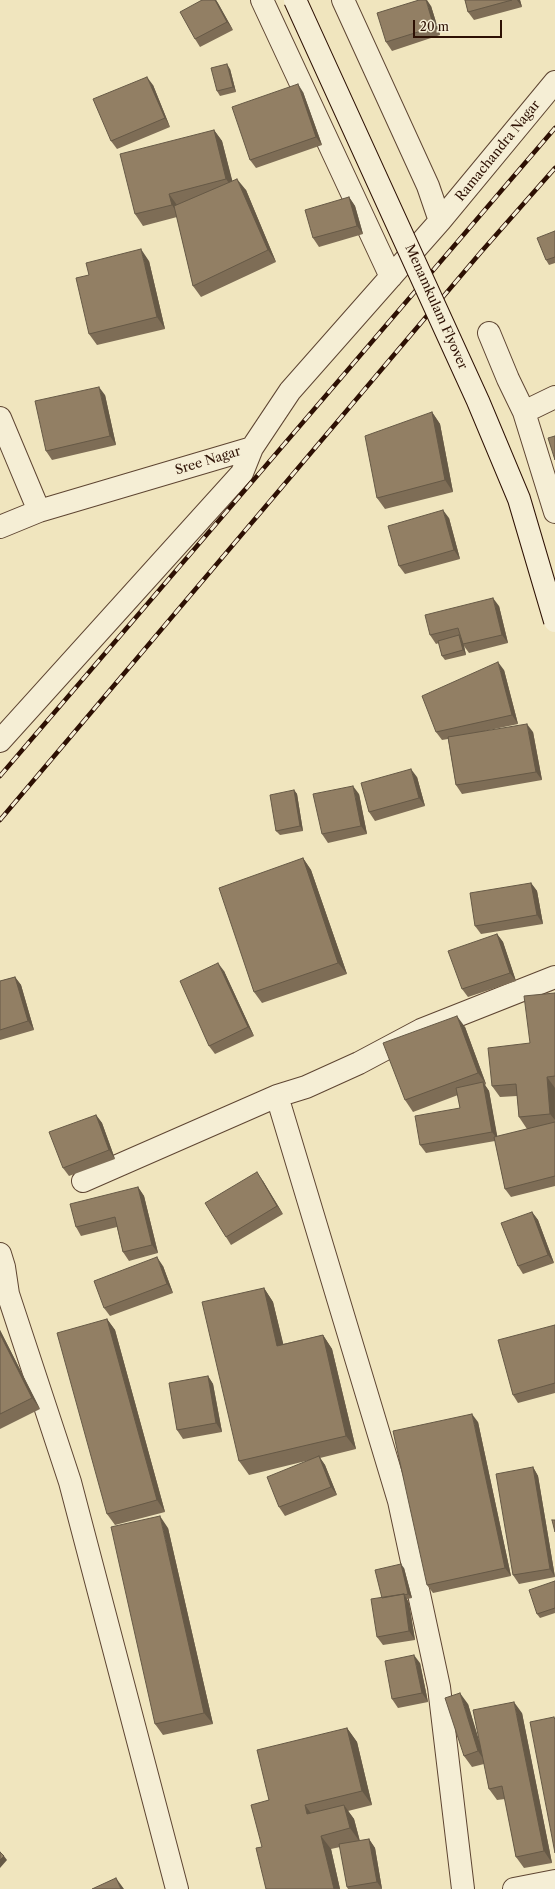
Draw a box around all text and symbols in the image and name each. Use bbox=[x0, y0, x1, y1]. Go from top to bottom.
scale bar bbox=[415, 12, 504, 38]
text: 20 m bbox=[420, 19, 449, 34]
street label: Ramachandra Nagar bbox=[452, 97, 544, 205]
street label: Menamkulam Flyover bbox=[401, 242, 471, 372]
street label: Sree Nagar bbox=[173, 444, 243, 478]

